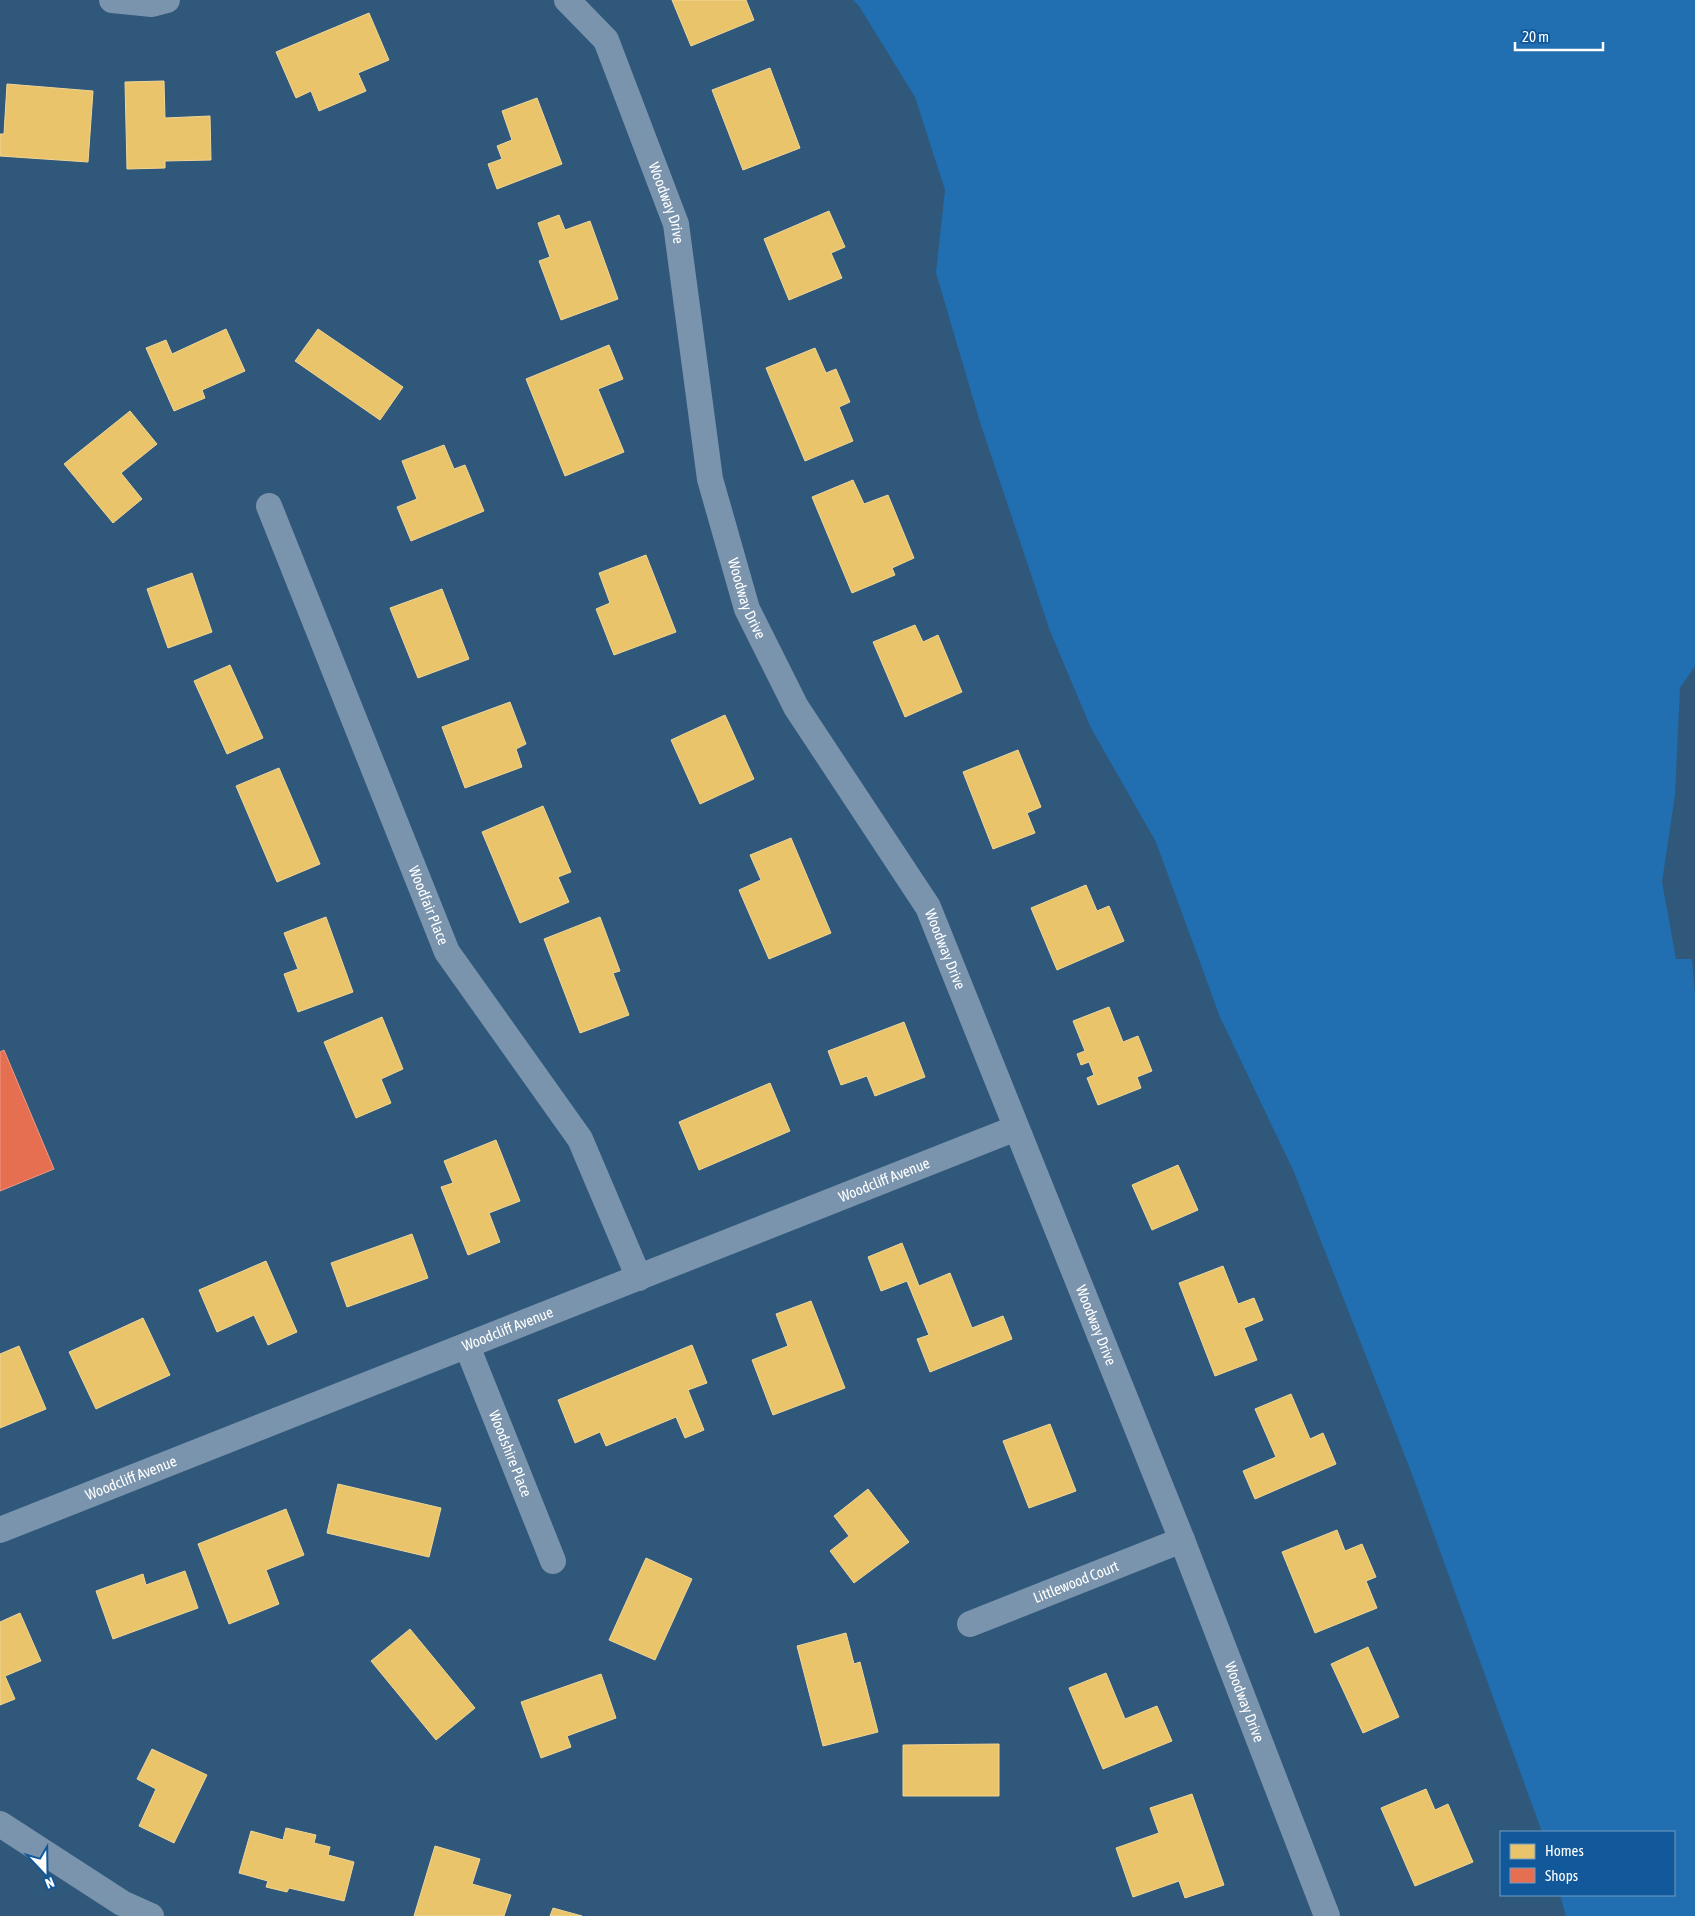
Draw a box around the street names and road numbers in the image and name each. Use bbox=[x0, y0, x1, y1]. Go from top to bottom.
street label: Woodway Drive bbox=[645, 160, 688, 245]
street label: Woodway Drive bbox=[725, 556, 770, 642]
street label: Woodfair Place bbox=[405, 863, 452, 947]
street label: Woodway Drive bbox=[922, 907, 969, 992]
street label: Woodcliff Avenue bbox=[836, 1154, 932, 1205]
street label: Woodway Drive bbox=[1073, 1282, 1120, 1368]
street label: Woodcliff Avenue bbox=[460, 1303, 556, 1354]
street label: Woodshire Place bbox=[486, 1408, 536, 1499]
street label: Woodcliff Avenue bbox=[83, 1452, 179, 1503]
street label: Littlewood Court bbox=[1031, 1557, 1121, 1606]
street label: Woodway Drive bbox=[1222, 1659, 1268, 1745]

